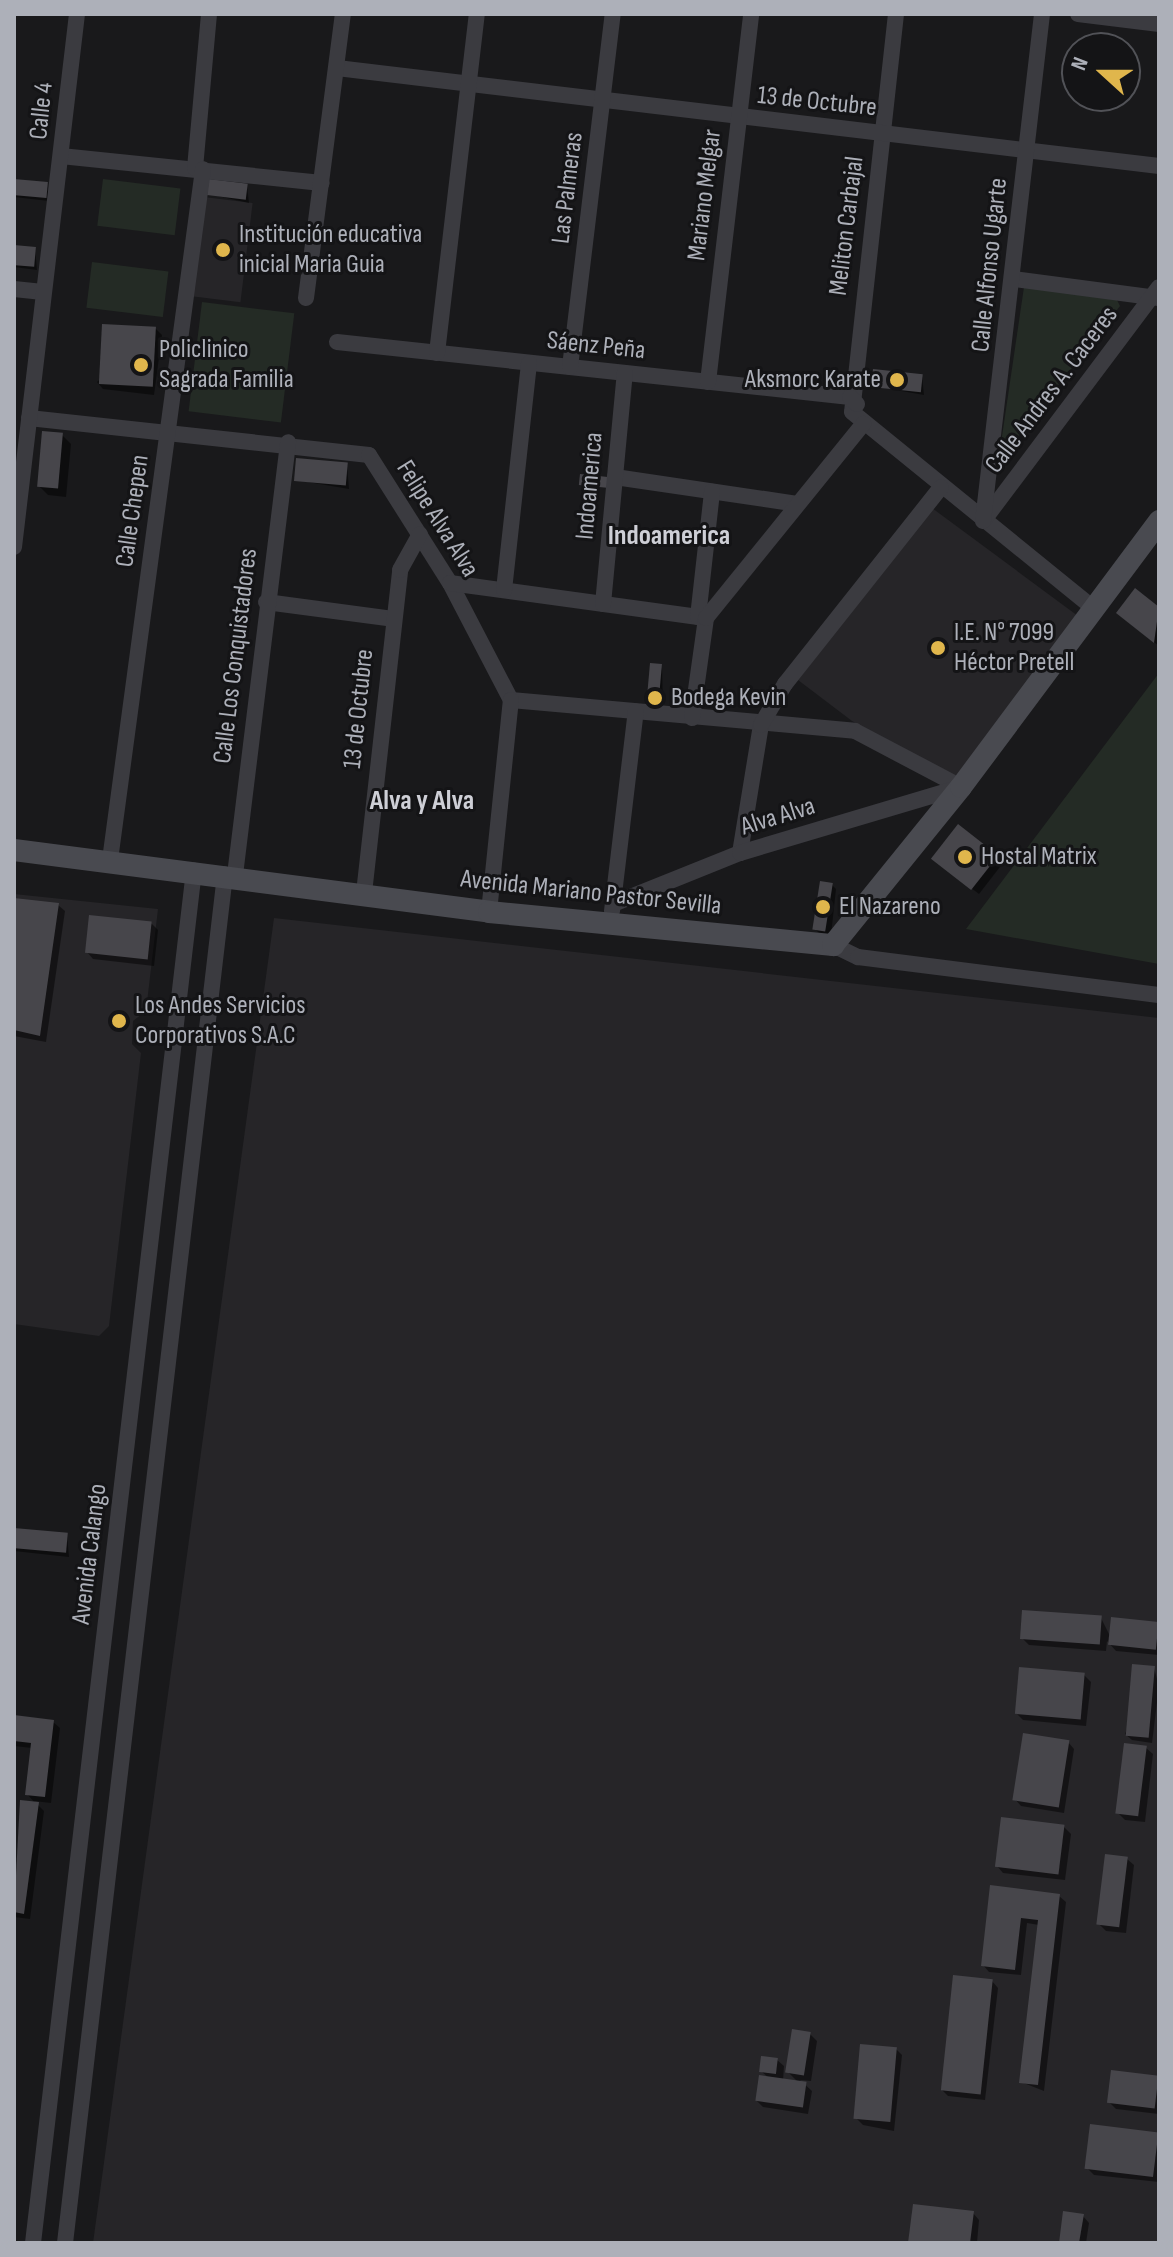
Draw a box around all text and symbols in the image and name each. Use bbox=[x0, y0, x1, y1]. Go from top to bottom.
north arrow bbox=[1061, 32, 1141, 112]
text: N bbox=[1065, 54, 1095, 74]
street label: 13 de Octubre bbox=[756, 80, 878, 124]
street label: Calle 4 bbox=[23, 81, 61, 141]
street label: Mariano Melgar bbox=[681, 128, 729, 262]
street label: Las Palmeras bbox=[546, 130, 590, 246]
street label: Meliton Carbajal bbox=[823, 155, 871, 297]
street label: Calle Alfonso Ugarte bbox=[965, 176, 1015, 354]
place label: Institución educativa inicial Maria Guia bbox=[239, 219, 422, 280]
marker: Institución educativa inicial Maria Guia bbox=[214, 241, 232, 259]
street label: Calle Andres A. Caceres bbox=[979, 300, 1125, 480]
street label: Sáenz Peña bbox=[545, 325, 647, 367]
place label: Policlinico Sagrada Familia bbox=[159, 334, 294, 396]
marker: Policlinico Sagrada Familia bbox=[130, 354, 152, 376]
place label: Aksmorc Karate bbox=[745, 364, 881, 396]
marker: Aksmorc Karate bbox=[888, 371, 906, 389]
street label: Indoamerica bbox=[570, 431, 610, 541]
street label: Calle Chepen bbox=[110, 453, 156, 569]
street label: Felipe Alva Alva bbox=[389, 455, 485, 583]
district label: Indoamerica bbox=[608, 519, 730, 553]
street label: Calle Los Conquistadores bbox=[207, 547, 265, 765]
place label: I.E. N° 7099 Héctor Pretell bbox=[954, 617, 1074, 678]
marker: I.E. N° 7099 Héctor Pretell bbox=[929, 639, 947, 657]
street label: 13 de Octubre bbox=[337, 648, 381, 770]
place label: Bodega Kevin bbox=[671, 682, 786, 714]
marker: Bodega Kevin bbox=[646, 689, 664, 707]
district label: Alva y Alva bbox=[370, 784, 474, 818]
street label: Alva Alva bbox=[737, 791, 819, 843]
place label: Hostal Matrix bbox=[981, 841, 1097, 873]
marker: Hostal Matrix bbox=[956, 848, 974, 866]
street label: Avenida Mariano Pastor Sevilla bbox=[459, 864, 723, 922]
place label: El Nazareno bbox=[839, 891, 941, 923]
marker: El Nazareno bbox=[814, 898, 832, 916]
place label: Los Andes Servicios Corporativos S.A.C bbox=[135, 990, 306, 1052]
marker: Los Andes Servicios Corporativos S.A.C bbox=[110, 1012, 128, 1030]
street label: Avenida Calango bbox=[66, 1482, 114, 1626]

